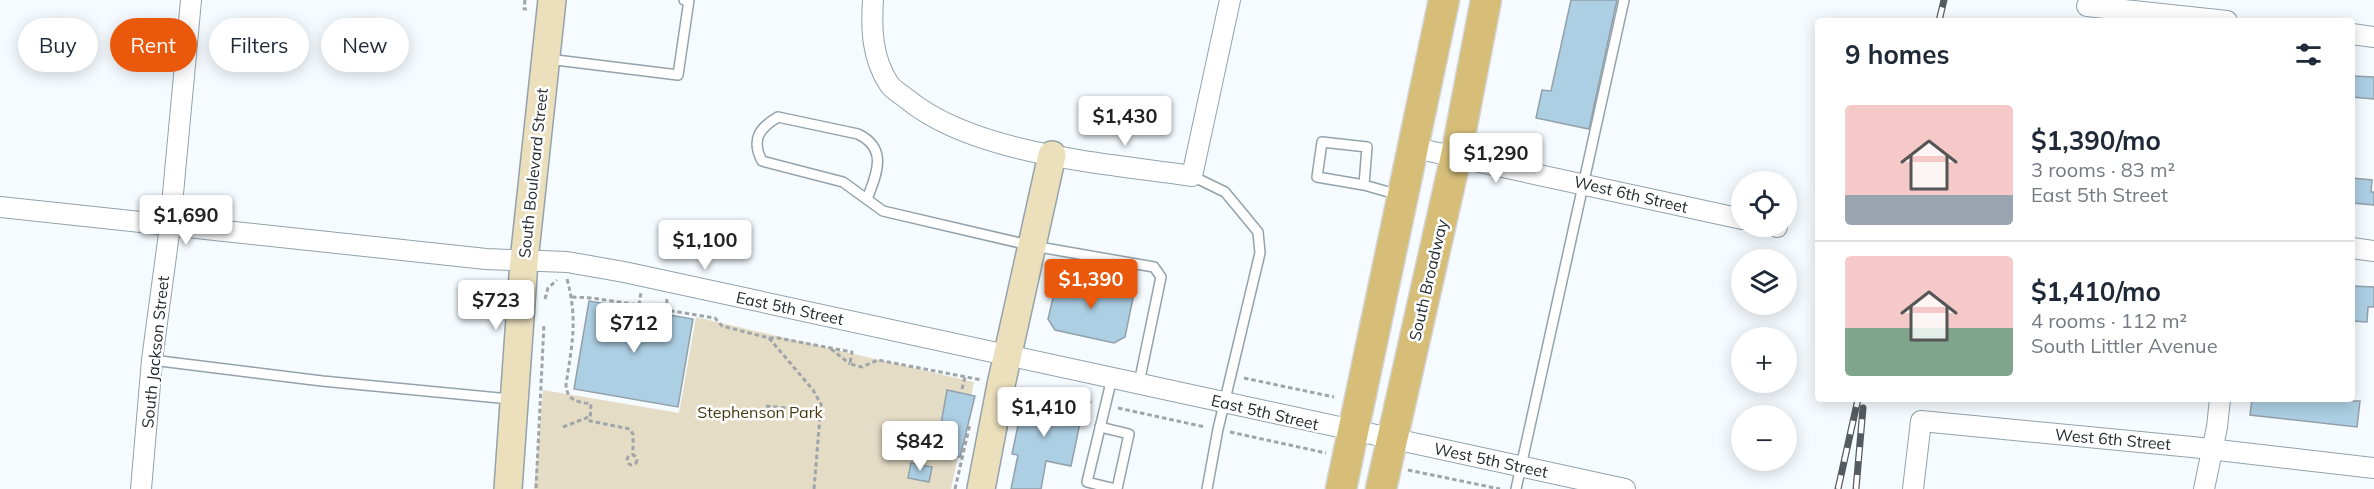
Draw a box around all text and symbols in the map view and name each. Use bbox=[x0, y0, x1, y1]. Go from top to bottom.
chip: Buy bbox=[18, 18, 98, 72]
chip: Rent bbox=[110, 18, 197, 72]
chip: Filters bbox=[209, 18, 309, 72]
chip: New bbox=[321, 18, 409, 72]
text: 9 homes bbox=[1845, 38, 1949, 71]
icon: filters bbox=[2292, 38, 2325, 71]
street label: South Boulevard Street bbox=[514, 87, 552, 259]
pin: $1,430 bbox=[1076, 96, 1174, 147]
text: $1,430 bbox=[1093, 103, 1157, 128]
text: $1,390/mo bbox=[2031, 124, 2161, 157]
icon: home bbox=[1893, 129, 1965, 201]
pin: $1,290 bbox=[1447, 133, 1545, 184]
text: $1,290 bbox=[1464, 140, 1528, 165]
text: 3 rooms · 83 m² bbox=[2031, 157, 2175, 182]
street label: West 6th Street bbox=[1572, 171, 1690, 217]
map controls bbox=[1731, 171, 1797, 471]
button: locate bbox=[1731, 171, 1797, 237]
text: East 5th Street bbox=[2031, 182, 2168, 207]
pin: $1,690 bbox=[137, 195, 235, 246]
text: $1,690 bbox=[154, 202, 218, 227]
street label: South Broadway bbox=[1404, 217, 1452, 343]
pin: $1,100 bbox=[656, 220, 754, 271]
text: $1,100 bbox=[673, 227, 737, 252]
button: layers bbox=[1731, 249, 1797, 315]
pin: $1,390 bbox=[1042, 259, 1140, 310]
text: $1,390 bbox=[1059, 266, 1123, 291]
street label: South Jackson Street bbox=[137, 274, 173, 429]
text: $1,410/mo bbox=[2031, 275, 2161, 308]
pin: $723 bbox=[460, 280, 532, 331]
icon: home bbox=[1893, 280, 1965, 352]
text: $723 bbox=[472, 287, 520, 312]
street label: East 5th Street bbox=[734, 287, 846, 329]
pin: $712 bbox=[598, 303, 670, 354]
text: 4 rooms · 112 m² bbox=[2031, 308, 2187, 333]
text: $712 bbox=[610, 310, 658, 335]
button: + bbox=[1731, 327, 1797, 393]
text: South Littler Avenue bbox=[2031, 333, 2218, 358]
pin: $1,410 bbox=[995, 387, 1093, 438]
street label: East 5th Street bbox=[1209, 390, 1321, 434]
text: $1,410 bbox=[1012, 394, 1076, 419]
park label: Stephenson Park bbox=[697, 402, 824, 422]
button: − bbox=[1731, 405, 1797, 471]
pin: $842 bbox=[884, 421, 956, 472]
street label: West 6th Street bbox=[2054, 424, 2172, 454]
text: $842 bbox=[896, 428, 944, 453]
street label: West 5th Street bbox=[1432, 438, 1550, 482]

